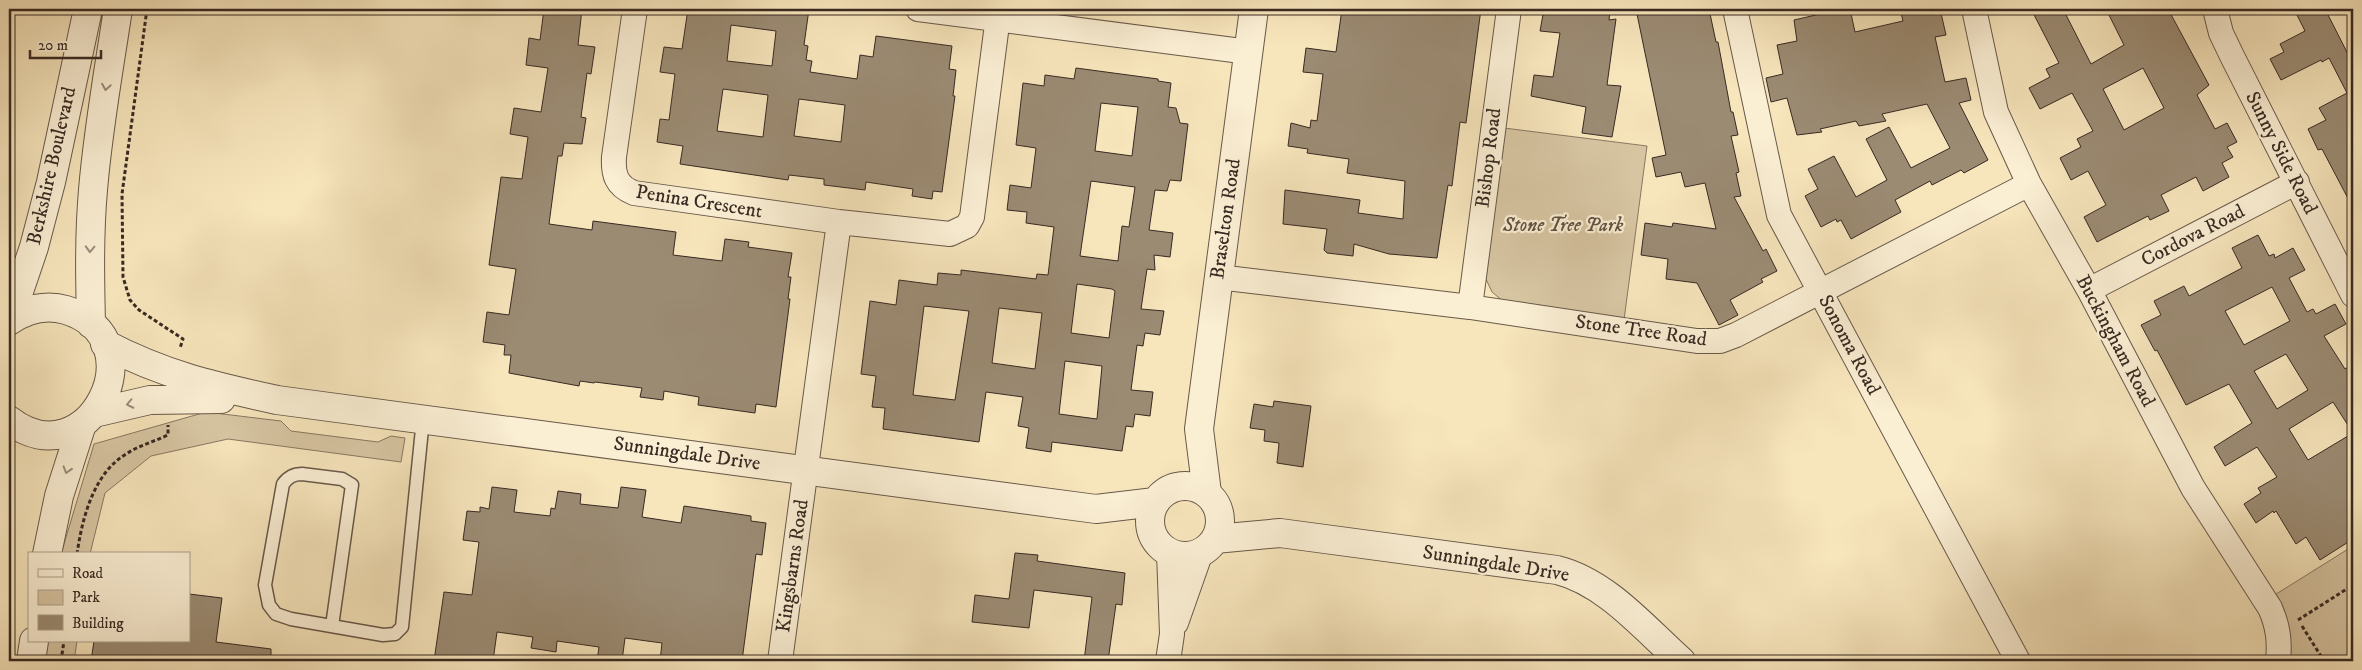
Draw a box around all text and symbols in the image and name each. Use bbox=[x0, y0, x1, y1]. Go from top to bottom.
scale bar bbox=[30, 28, 101, 60]
text: 20 m bbox=[38, 36, 68, 55]
one-way arrow bbox=[101, 83, 111, 92]
street label: Berkshire Boulevard bbox=[22, 85, 82, 247]
street label: Sunny Side Road bbox=[2239, 87, 2323, 219]
street label: Bishop Road bbox=[1470, 107, 1508, 209]
street label: Braselton Road bbox=[1205, 157, 1247, 281]
street label: Penina Crescent bbox=[634, 180, 764, 224]
street label: Cordova Road bbox=[2137, 199, 2249, 273]
park label: Stone Tree Park bbox=[1502, 213, 1624, 238]
one-way arrow bbox=[85, 245, 96, 253]
street label: Buckingham Road bbox=[2070, 271, 2160, 411]
street label: Sonoma Road bbox=[1812, 291, 1886, 399]
street label: Stone Tree Road bbox=[1574, 309, 1708, 353]
one-way arrow bbox=[126, 398, 135, 409]
street label: Sunningdale Drive bbox=[612, 431, 762, 477]
one-way arrow bbox=[63, 466, 73, 474]
street label: Kingsbarns Road bbox=[771, 498, 815, 634]
street label: Sunningdale Drive bbox=[1421, 540, 1571, 588]
legend bbox=[28, 552, 190, 642]
text: Road bbox=[72, 564, 104, 583]
text: Park bbox=[72, 588, 101, 607]
text: Building bbox=[72, 614, 124, 633]

